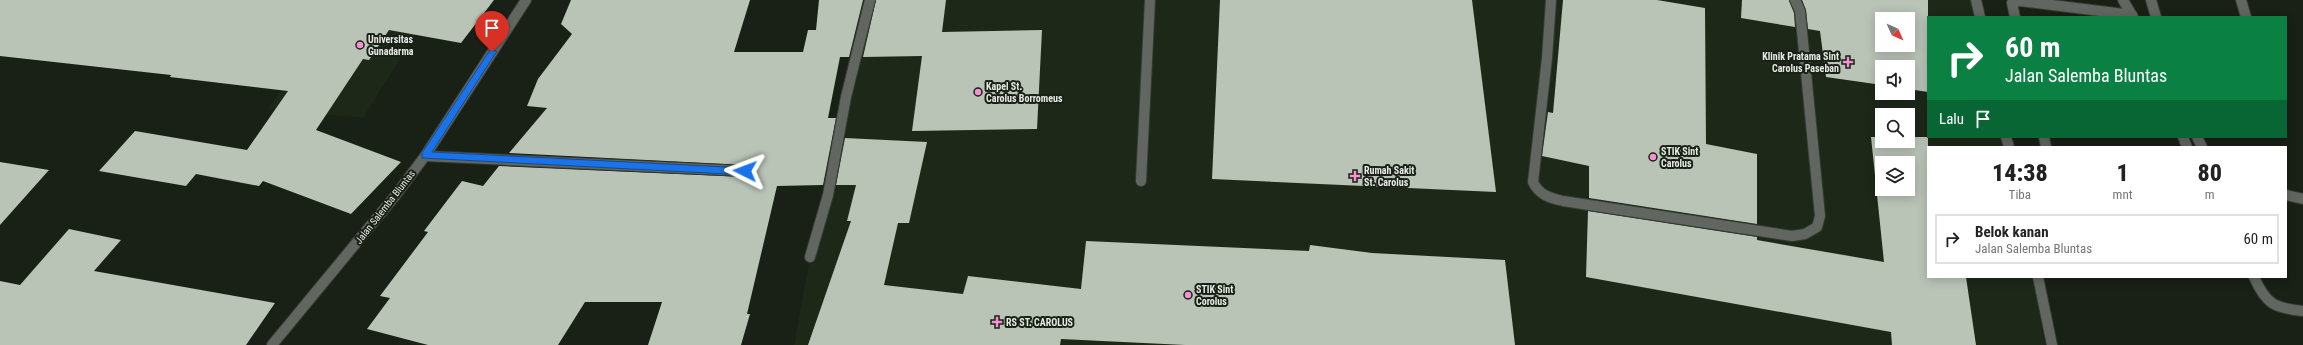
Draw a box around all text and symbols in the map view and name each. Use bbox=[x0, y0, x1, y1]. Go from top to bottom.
pin bbox=[475, 11, 509, 52]
north arrow bbox=[1875, 12, 1915, 52]
map controls bbox=[1875, 12, 1915, 196]
icon: arrive bbox=[481, 17, 503, 39]
text: 60 m bbox=[2005, 31, 2061, 64]
icon: right bbox=[1939, 32, 1991, 84]
place label: Universitas Gunadarma bbox=[368, 34, 414, 57]
marker: Universitas Gunadarma bbox=[355, 40, 365, 50]
place label: Klinik Pratama Sint Carolus Paseban bbox=[1762, 51, 1839, 74]
marker: Klinik Pratama Sint Carolus Paseban bbox=[1842, 56, 1854, 68]
button: sound bbox=[1875, 60, 1915, 100]
text: Jalan Salemba Bluntas bbox=[2005, 65, 2167, 86]
place label: Kapel St. Carolus Borromeus bbox=[986, 81, 1063, 104]
marker: Kapel St. Carolus Borromeus bbox=[973, 87, 983, 97]
button: search bbox=[1875, 108, 1915, 148]
icon: arrive bbox=[1972, 108, 1994, 130]
text: Lalu bbox=[1939, 110, 1964, 128]
place label: STIK Sint Carolus bbox=[1661, 146, 1698, 169]
position arrow bbox=[724, 150, 766, 192]
marker: STIK Sint Carolus bbox=[1648, 152, 1658, 162]
button: layers bbox=[1875, 156, 1915, 196]
text: 14:38 bbox=[1992, 159, 2048, 187]
text: 1 bbox=[2116, 159, 2129, 187]
text: 80 bbox=[2198, 159, 2222, 187]
place label: Rumah Sakit St. Carolus bbox=[1364, 165, 1414, 188]
street label: Jalan Salemba Bluntas bbox=[353, 168, 417, 246]
marker: Rumah Sakit St. Carolus bbox=[1349, 170, 1361, 182]
text: Tiba bbox=[2009, 187, 2031, 202]
text: mnt bbox=[2113, 187, 2133, 202]
text: m bbox=[2205, 187, 2215, 202]
text: Belok kanan bbox=[1975, 223, 2049, 241]
icon: right bbox=[1941, 228, 1963, 250]
text: 60 m bbox=[2243, 230, 2273, 248]
text: Jalan Salemba Bluntas bbox=[1975, 241, 2092, 256]
place label: STIK Sint Corolus bbox=[1196, 284, 1233, 307]
marker: STIK Sint Corolus bbox=[1183, 290, 1193, 300]
marker: RS ST. CAROLUS bbox=[991, 316, 1003, 328]
place label: RS ST. CAROLUS bbox=[1006, 317, 1074, 328]

